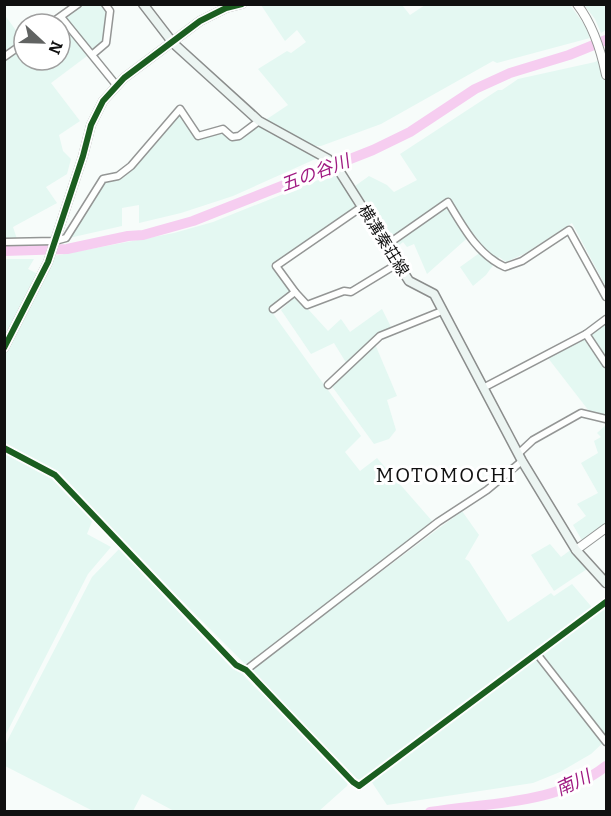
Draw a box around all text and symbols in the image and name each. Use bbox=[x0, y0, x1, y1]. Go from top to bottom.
north arrow bbox=[12, 12, 72, 72]
text: N bbox=[44, 38, 67, 57]
water label: 五の谷川 bbox=[277, 149, 354, 196]
street label: 横溝秦荘線 bbox=[354, 201, 413, 279]
district label: MOTOMOCHI bbox=[376, 463, 516, 487]
water label: 南川 bbox=[552, 765, 596, 801]

